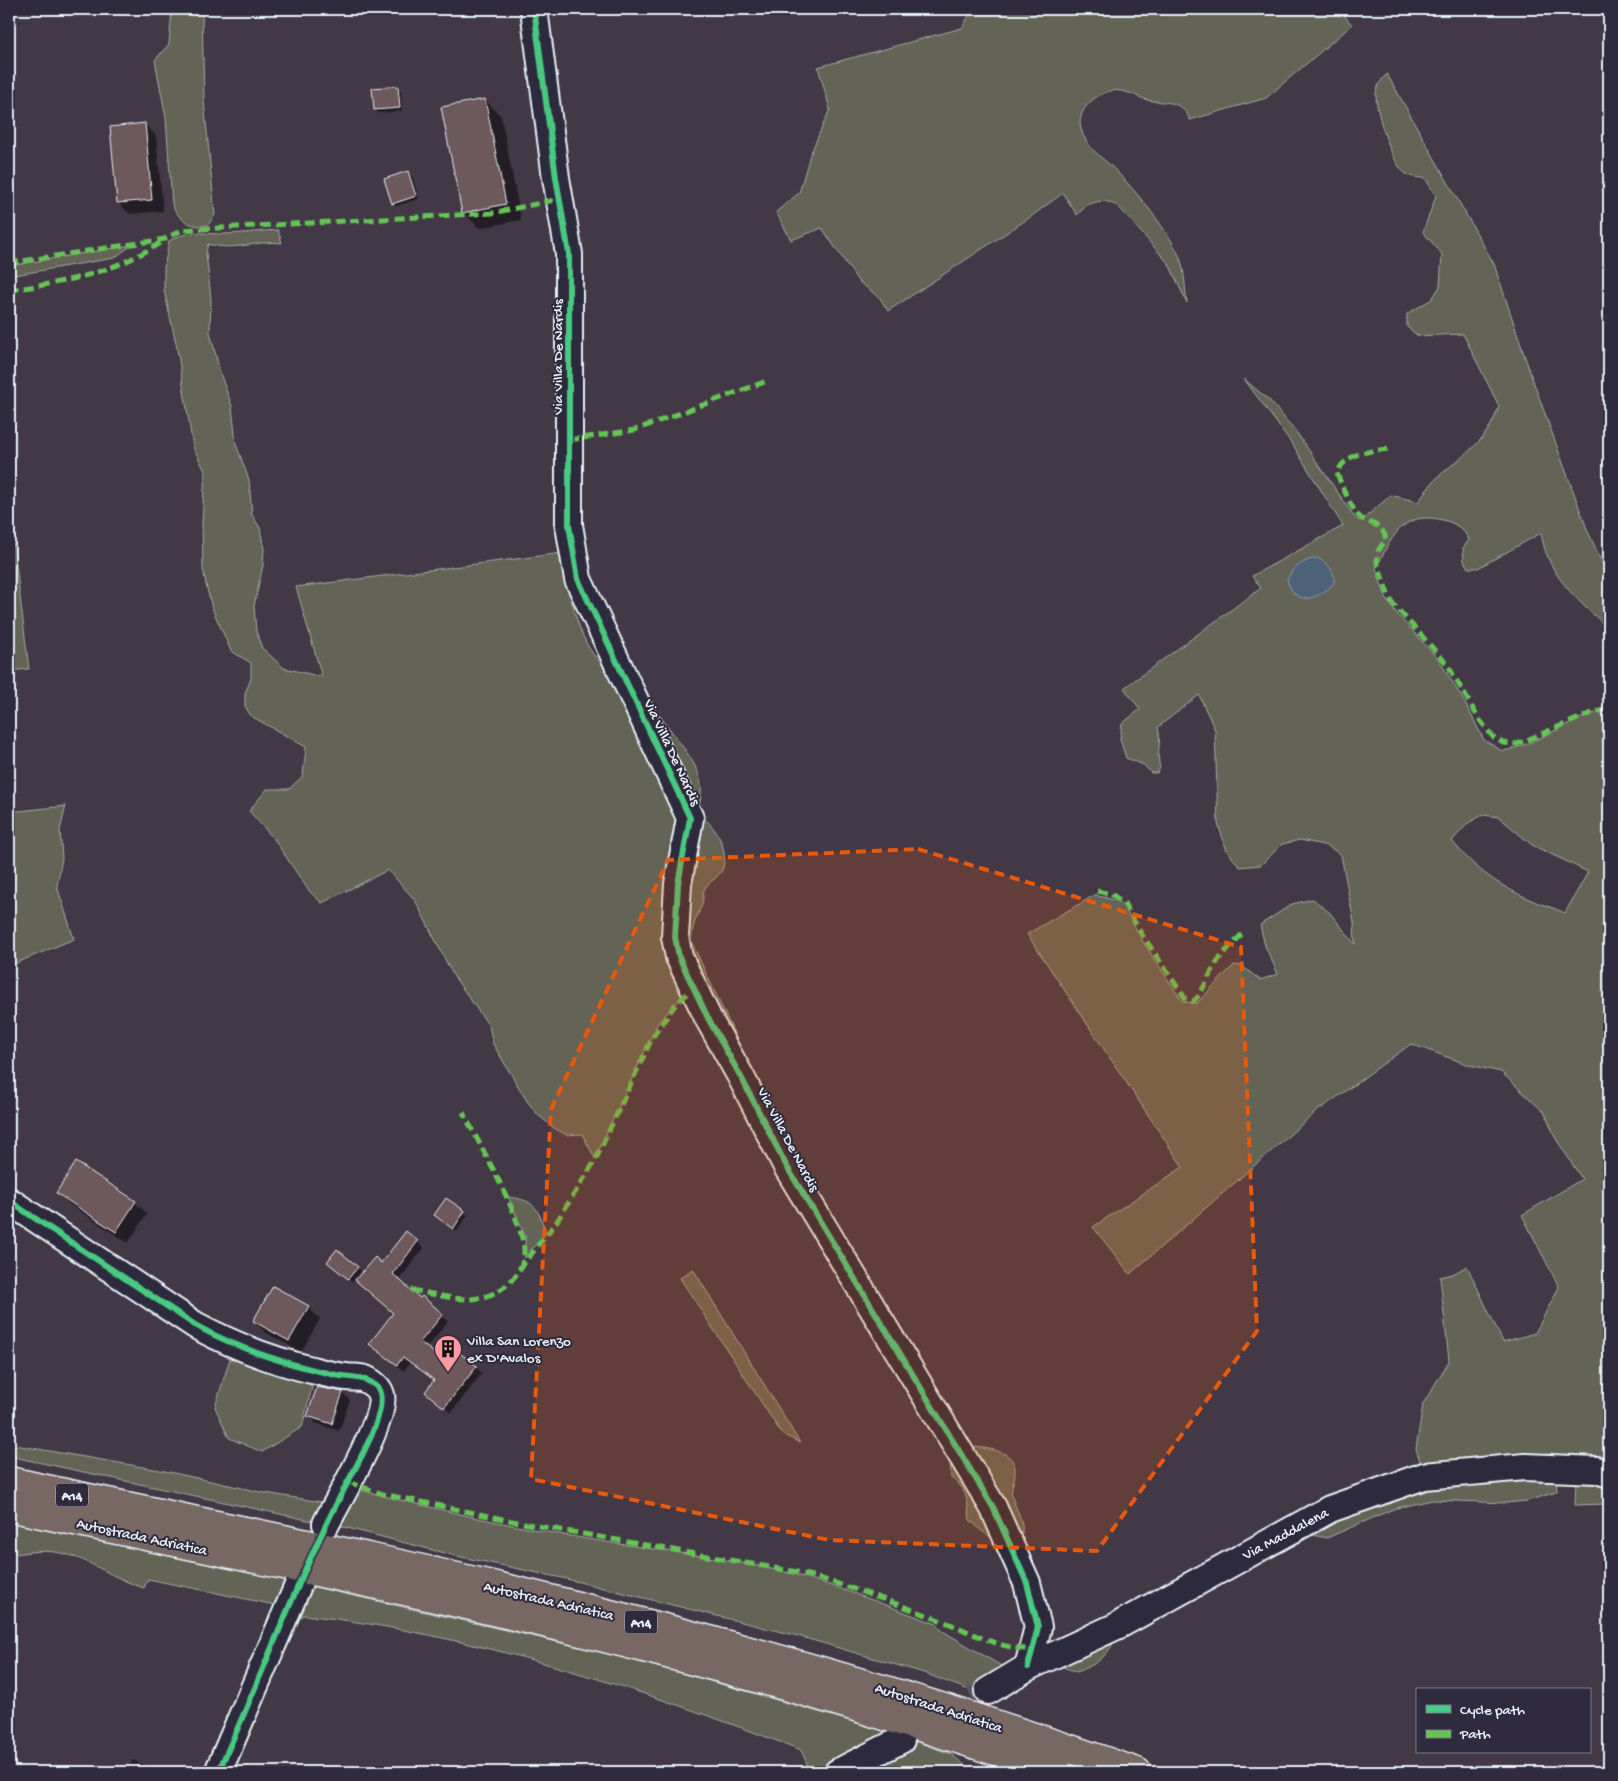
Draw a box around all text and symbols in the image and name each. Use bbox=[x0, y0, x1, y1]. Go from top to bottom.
street label: Via Villa De Nardis bbox=[550, 299, 568, 416]
street label: Via Villa De Nardis bbox=[638, 696, 704, 809]
street label: Via Villa De Nardis bbox=[752, 1084, 823, 1196]
place label: Villa San Lorenzo ex D'Avalos bbox=[466, 1333, 571, 1368]
building icon: Villa San Lorenzo ex D'Avalos bbox=[433, 1334, 463, 1373]
road number: A14 bbox=[56, 1484, 88, 1506]
street label: Via Maddalena bbox=[1239, 1504, 1333, 1565]
street label: Autostrada Adriatica bbox=[75, 1515, 209, 1561]
street label: Autostrada Adriatica bbox=[482, 1578, 616, 1626]
road number: A14 bbox=[625, 1610, 657, 1634]
street label: Autostrada Adriatica bbox=[872, 1680, 1005, 1738]
legend bbox=[1416, 1688, 1590, 1754]
text: Cycle path bbox=[1460, 1702, 1525, 1720]
text: Path bbox=[1459, 1726, 1491, 1744]

